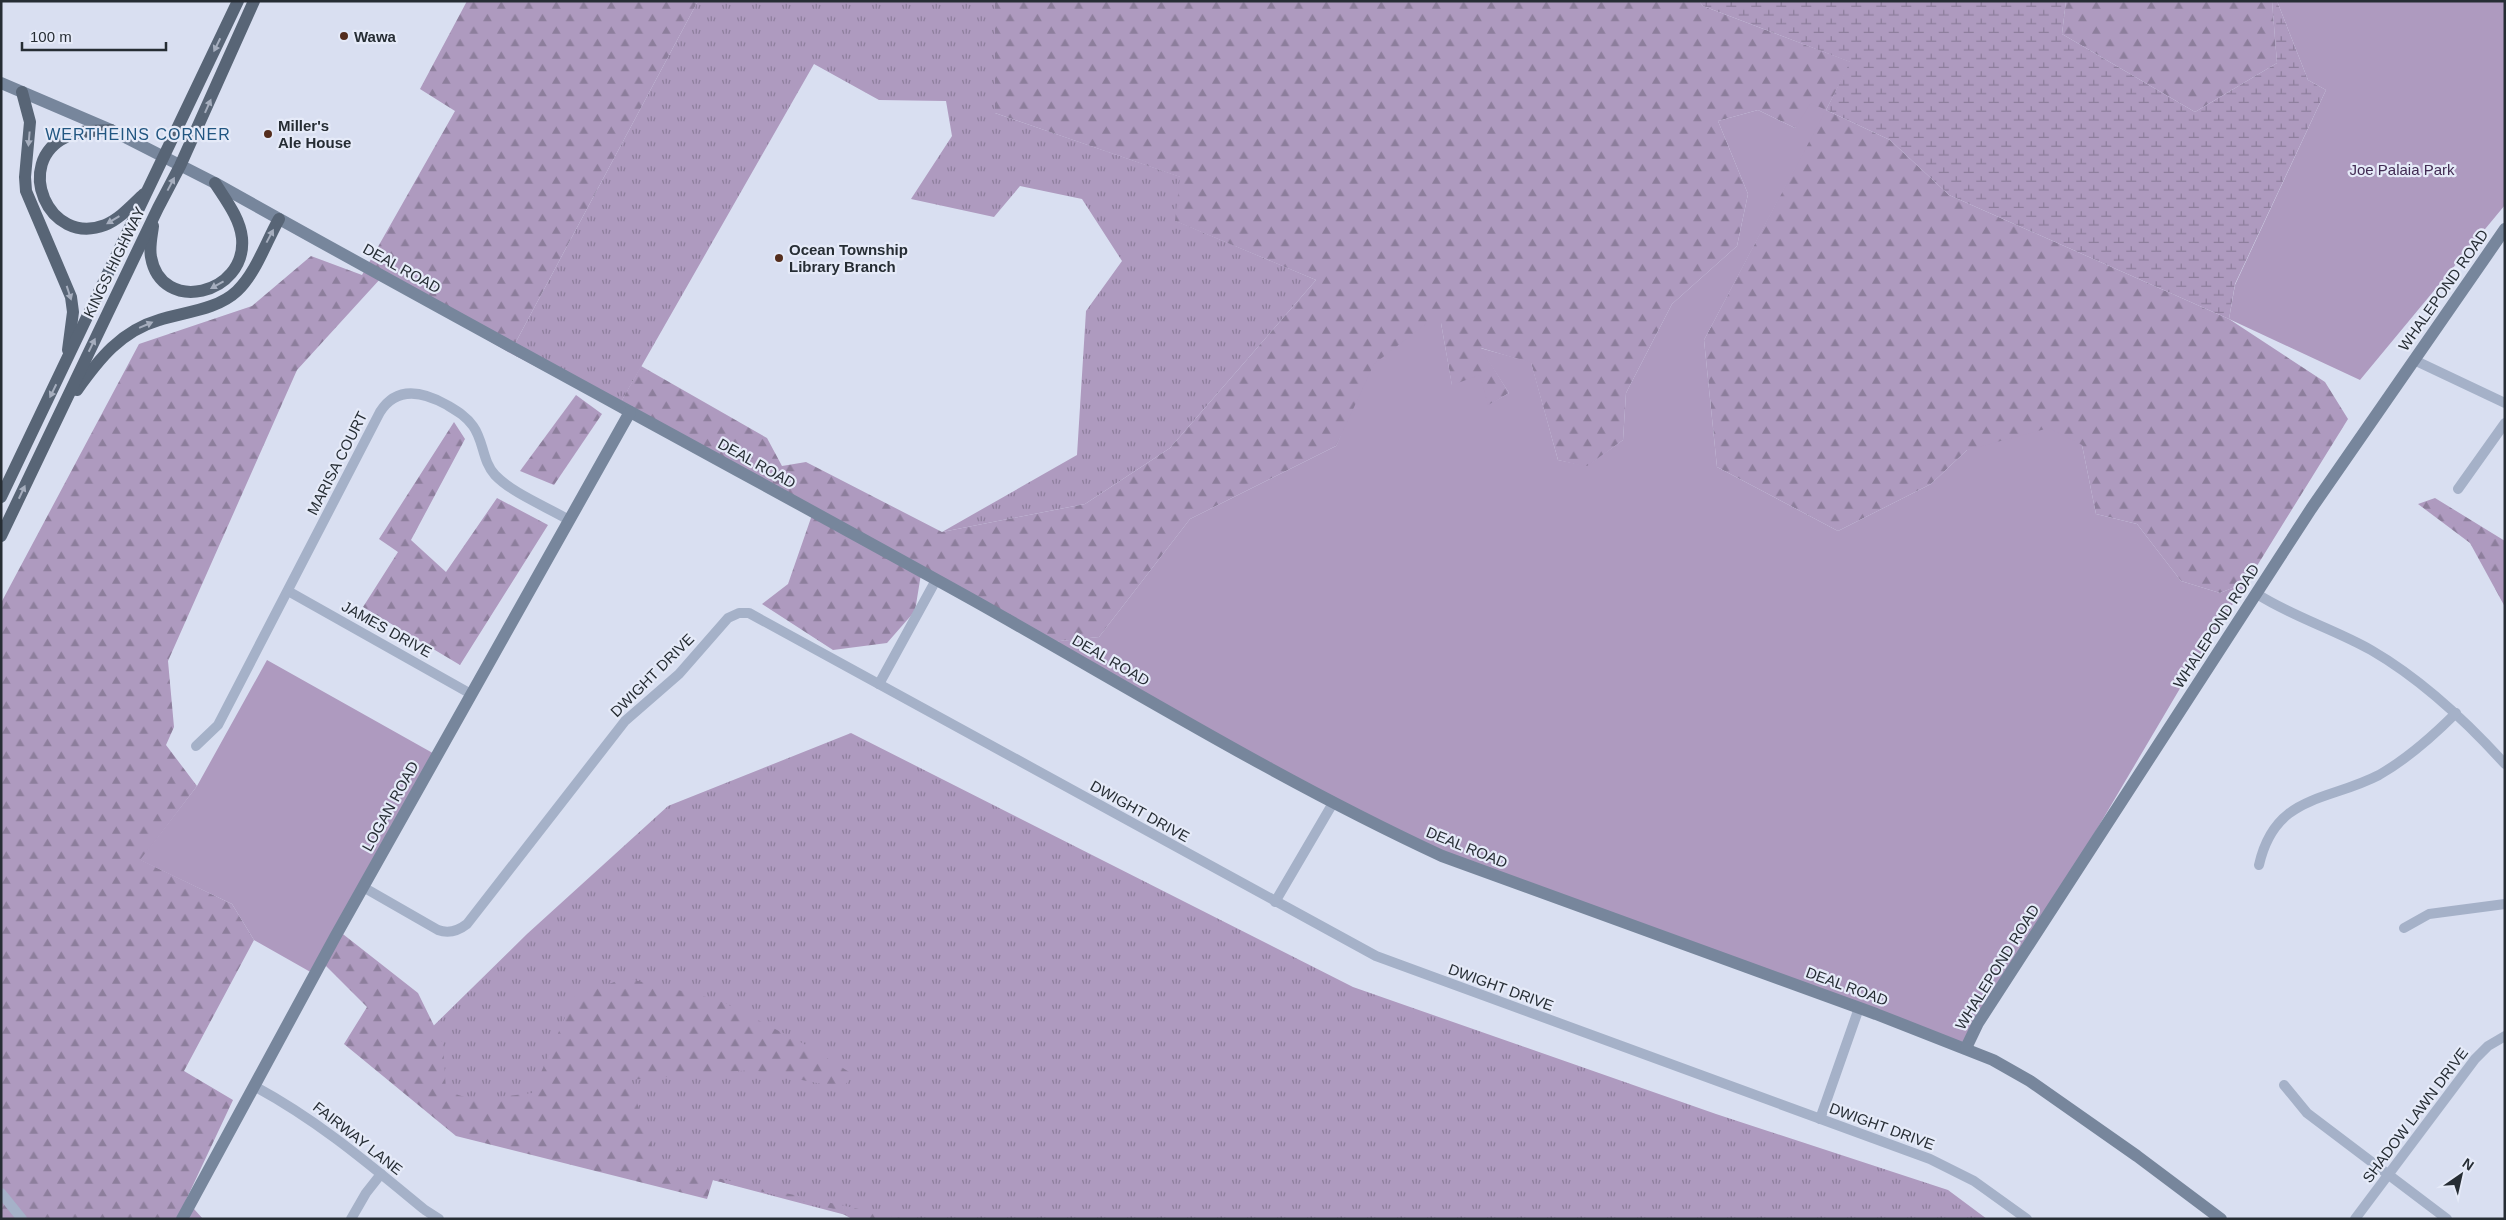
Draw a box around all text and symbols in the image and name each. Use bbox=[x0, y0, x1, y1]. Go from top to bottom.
scale bar bbox=[22, 20, 166, 52]
text: 100 m bbox=[30, 28, 72, 45]
place label: Wawa bbox=[354, 28, 397, 45]
marker: Wawa bbox=[338, 30, 350, 42]
one-way arrow bbox=[213, 38, 221, 52]
one-way arrow bbox=[204, 99, 212, 113]
place label: Miller's Ale House bbox=[278, 117, 351, 151]
district label: WERTHEINS CORNER bbox=[45, 126, 231, 143]
marker: Miller's Ale House bbox=[262, 128, 274, 140]
one-way arrow bbox=[24, 132, 32, 148]
park label: Joe Palaia Park bbox=[2349, 161, 2455, 178]
one-way arrow bbox=[167, 176, 175, 191]
street label: KINGS HIGHWAY bbox=[80, 204, 148, 320]
one-way arrow bbox=[106, 216, 119, 225]
street label: WHALEPOND ROAD bbox=[2395, 226, 2491, 354]
one-way arrow bbox=[265, 229, 274, 243]
street label: DEAL ROAD bbox=[360, 240, 444, 296]
place label: Ocean Township Library Branch bbox=[789, 241, 908, 275]
marker: Ocean Township Library Branch bbox=[773, 252, 785, 264]
one-way arrow bbox=[209, 281, 224, 289]
one-way arrow bbox=[66, 285, 73, 300]
one-way arrow bbox=[139, 321, 154, 329]
one-way arrow bbox=[88, 338, 96, 352]
one-way arrow bbox=[49, 384, 57, 398]
street label: MARISA COURT bbox=[304, 408, 370, 518]
street label: DEAL ROAD bbox=[715, 435, 799, 491]
one-way arrow bbox=[18, 485, 26, 499]
street label: WHALEPOND ROAD bbox=[2170, 561, 2262, 691]
street label: JAMES DRIVE bbox=[339, 597, 435, 661]
street label: DWIGHT DRIVE bbox=[607, 630, 697, 720]
street label: DEAL ROAD bbox=[1069, 631, 1153, 689]
street label: LOGAN ROAD bbox=[358, 758, 422, 854]
street label: DWIGHT DRIVE bbox=[1088, 777, 1192, 845]
street label: DEAL ROAD bbox=[1424, 823, 1510, 871]
street label: WHALEPOND ROAD bbox=[1952, 901, 2042, 1033]
street label: DWIGHT DRIVE bbox=[1446, 960, 1556, 1014]
street label: DEAL ROAD bbox=[1804, 963, 1891, 1009]
street label: SHADOW LAWN DRIVE bbox=[2358, 1044, 2472, 1186]
street label: FAIRWAY LANE bbox=[310, 1098, 406, 1178]
street label: DWIGHT DRIVE bbox=[1827, 1099, 1937, 1153]
north arrow bbox=[2436, 1150, 2486, 1200]

